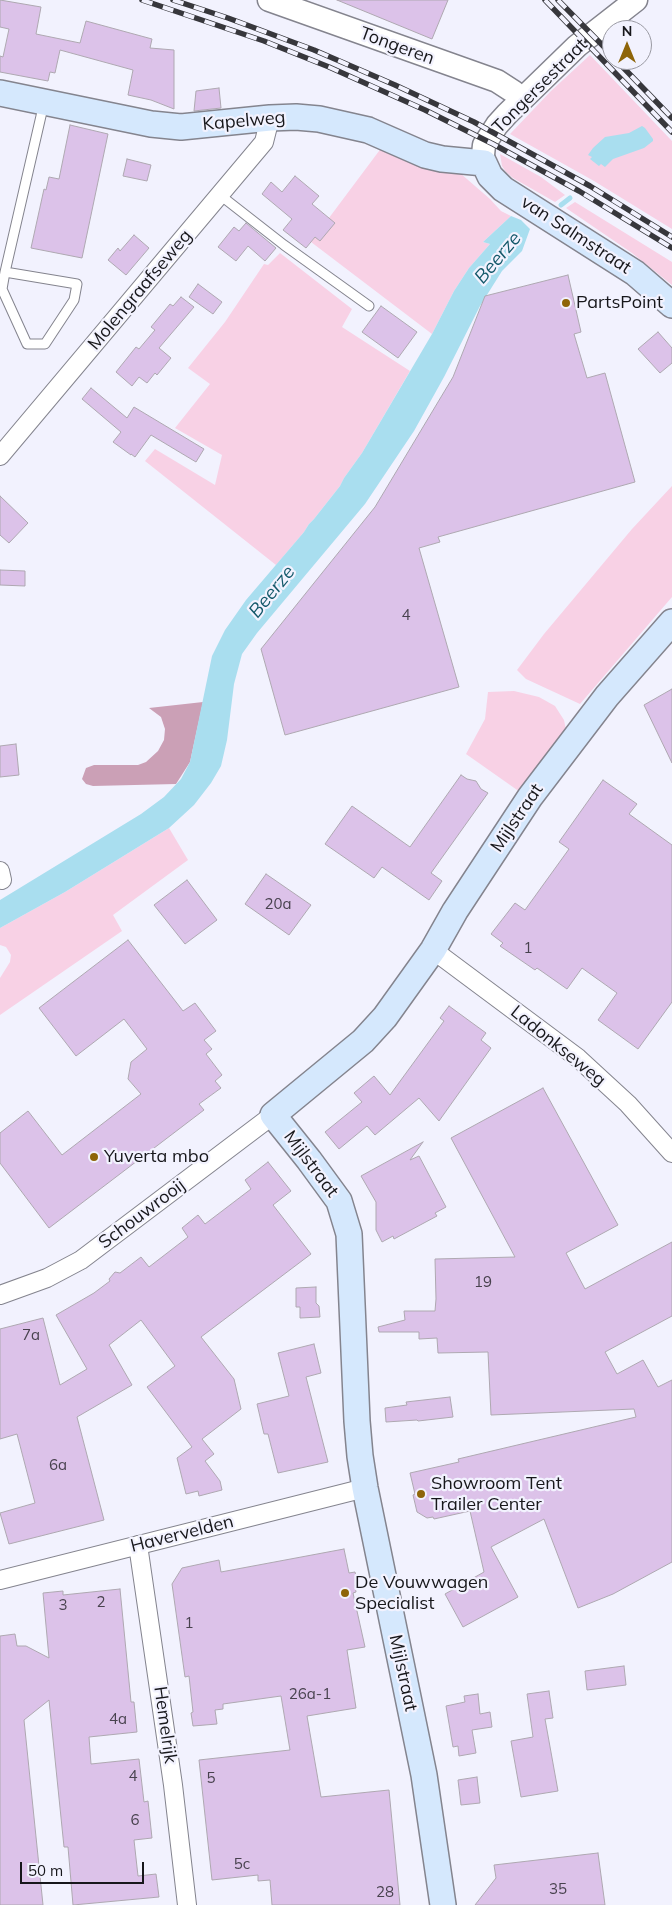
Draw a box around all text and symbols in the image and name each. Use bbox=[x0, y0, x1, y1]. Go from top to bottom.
north arrow bbox=[602, 20, 652, 70]
text: N bbox=[622, 22, 632, 40]
street label: Tongeren bbox=[357, 23, 437, 69]
street label: Tongersestraat bbox=[488, 34, 592, 138]
street label: Kapelweg bbox=[202, 107, 286, 135]
street label: van Salmstraat bbox=[517, 191, 635, 279]
street label: Molengraafseweg bbox=[84, 226, 196, 354]
water label: Beerze bbox=[470, 227, 526, 289]
place label: PartsPoint bbox=[576, 292, 663, 314]
marker: PartsPoint bbox=[560, 297, 572, 309]
water label: Beerze bbox=[244, 561, 300, 623]
house number: 4 bbox=[402, 606, 410, 624]
street label: Mijlstraat bbox=[486, 780, 548, 856]
house number: 20a bbox=[265, 895, 291, 913]
house number: 1 bbox=[524, 939, 532, 957]
street label: Ladonkseweg bbox=[506, 1001, 610, 1091]
street label: Mijlstraat bbox=[279, 1126, 343, 1202]
place label: Yuverta mbo bbox=[104, 1146, 209, 1168]
marker: Yuverta mbo bbox=[88, 1151, 100, 1163]
street label: Schouwrooij bbox=[95, 1175, 189, 1253]
house number: 19 bbox=[474, 1273, 492, 1291]
house number: 7a bbox=[22, 1326, 40, 1344]
house number: 6a bbox=[49, 1456, 67, 1474]
place label: Showroom Tent Trailer Center bbox=[431, 1473, 562, 1516]
marker: Showroom Tent Trailer Center bbox=[415, 1488, 427, 1500]
street label: Havervelden bbox=[128, 1511, 236, 1557]
place label: De Vouwwagen Specialist bbox=[355, 1572, 488, 1615]
marker: De Vouwwagen Specialist bbox=[339, 1587, 351, 1599]
house number: 2 bbox=[97, 1593, 105, 1611]
house number: 3 bbox=[59, 1596, 67, 1614]
house number: 1 bbox=[185, 1614, 193, 1632]
street label: Mijlstraat bbox=[384, 1633, 422, 1713]
street label: Hemelrijk bbox=[149, 1685, 181, 1765]
house number: 26a-1 bbox=[289, 1685, 331, 1703]
house number: 4a bbox=[109, 1710, 127, 1728]
house number: 4 bbox=[129, 1767, 137, 1785]
house number: 5 bbox=[207, 1769, 215, 1787]
house number: 6 bbox=[131, 1811, 139, 1829]
scale bar bbox=[22, 1852, 146, 1884]
house number: 5c bbox=[234, 1855, 250, 1873]
text: 50 m bbox=[28, 1861, 63, 1880]
house number: 35 bbox=[549, 1880, 567, 1898]
house number: 28 bbox=[376, 1883, 394, 1901]

